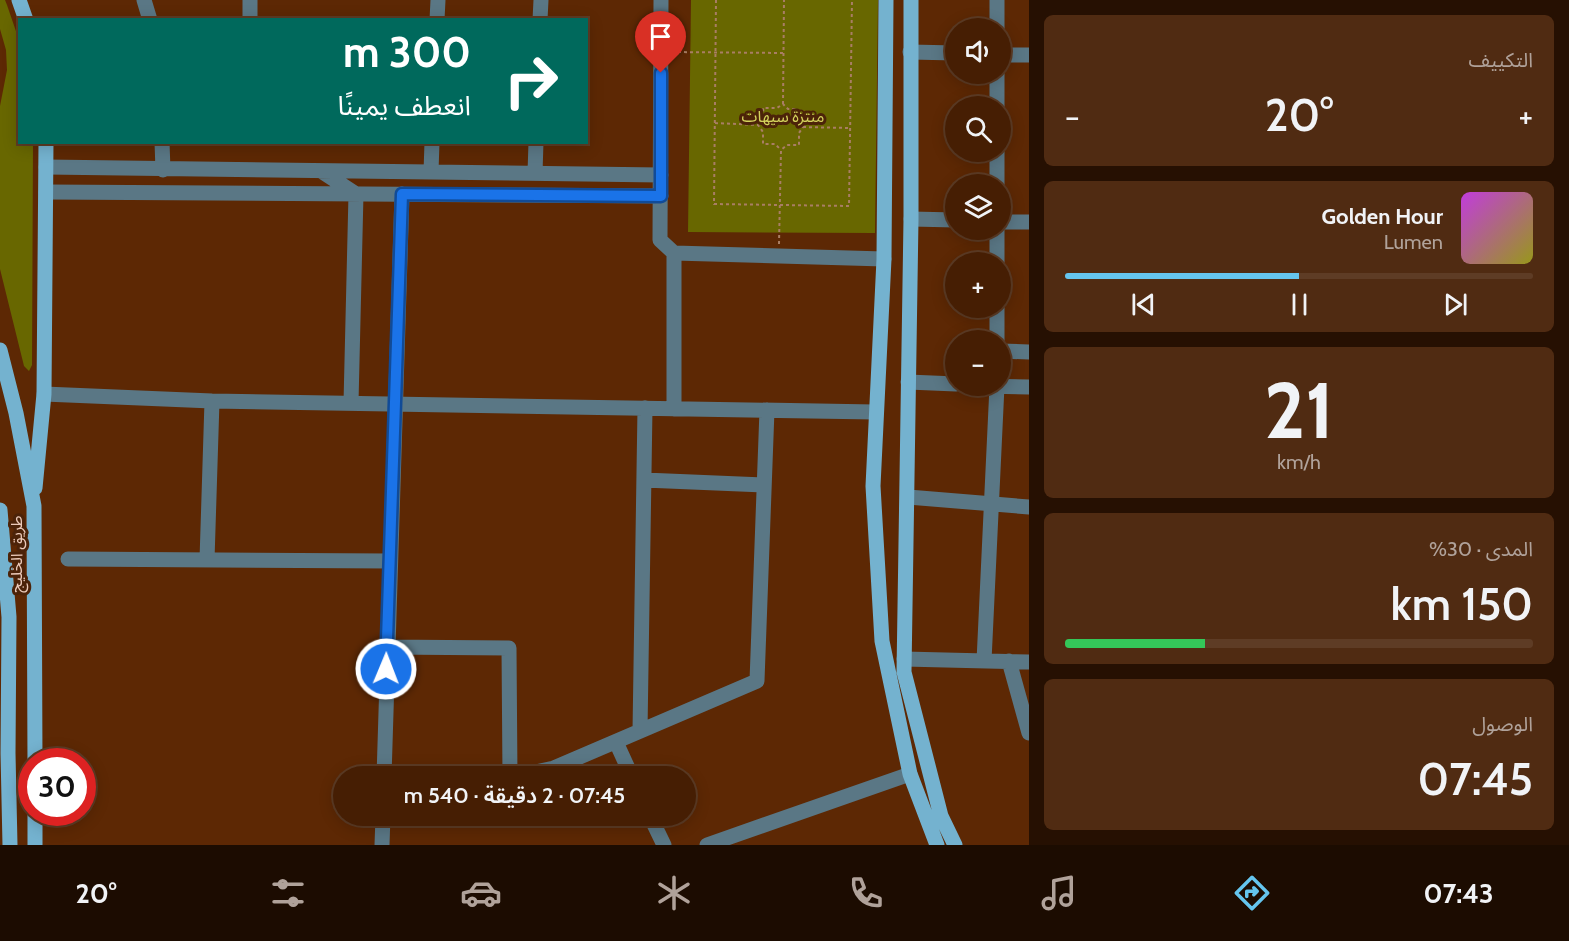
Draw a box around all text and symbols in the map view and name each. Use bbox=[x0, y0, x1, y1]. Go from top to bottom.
pin bbox=[635, 11, 686, 73]
map controls bbox=[945, 18, 1011, 396]
button: sound bbox=[945, 18, 1011, 84]
icon: arrive bbox=[644, 20, 677, 53]
text: 300 m bbox=[343, 26, 471, 78]
icon: right bbox=[492, 42, 570, 120]
text: التكييف bbox=[1469, 48, 1533, 72]
text: 20° bbox=[1265, 88, 1333, 142]
text: انعطف يمينًا bbox=[337, 89, 471, 122]
button: search bbox=[945, 96, 1011, 162]
text: − bbox=[1065, 96, 1080, 136]
text: + bbox=[1518, 96, 1533, 136]
park label: منتزة سيهات bbox=[742, 107, 824, 126]
button: layers bbox=[945, 174, 1011, 240]
text: Golden Hour bbox=[1322, 203, 1443, 230]
text: Lumen bbox=[1384, 230, 1443, 254]
button: + bbox=[945, 252, 1011, 318]
icon: previous bbox=[1127, 288, 1160, 321]
icon: pause bbox=[1283, 288, 1316, 321]
icon: next bbox=[1439, 288, 1472, 321]
button: − bbox=[945, 330, 1011, 396]
text: 21 bbox=[1264, 363, 1334, 458]
text: km/h bbox=[1277, 450, 1321, 474]
street label: طريق الخليج bbox=[7, 515, 29, 593]
text: المدى · 30% bbox=[1429, 537, 1533, 561]
text: 150 km bbox=[1391, 577, 1533, 631]
position arrow bbox=[354, 637, 418, 701]
text: الوصول bbox=[1472, 712, 1533, 736]
speed limit sign: 30 bbox=[18, 748, 96, 826]
text: 07:45 bbox=[1417, 752, 1533, 806]
text: 07:45 · 2 دقيقة · 540 m bbox=[404, 782, 625, 809]
icon: filters bbox=[267, 872, 309, 914]
icon: car bbox=[460, 872, 502, 914]
icon: climate bbox=[653, 872, 695, 914]
icon: phone bbox=[845, 872, 887, 914]
icon: music bbox=[1038, 872, 1080, 914]
icon: directions bbox=[1231, 872, 1273, 914]
text: 20° bbox=[75, 877, 117, 910]
text: 07:43 bbox=[1424, 877, 1494, 910]

